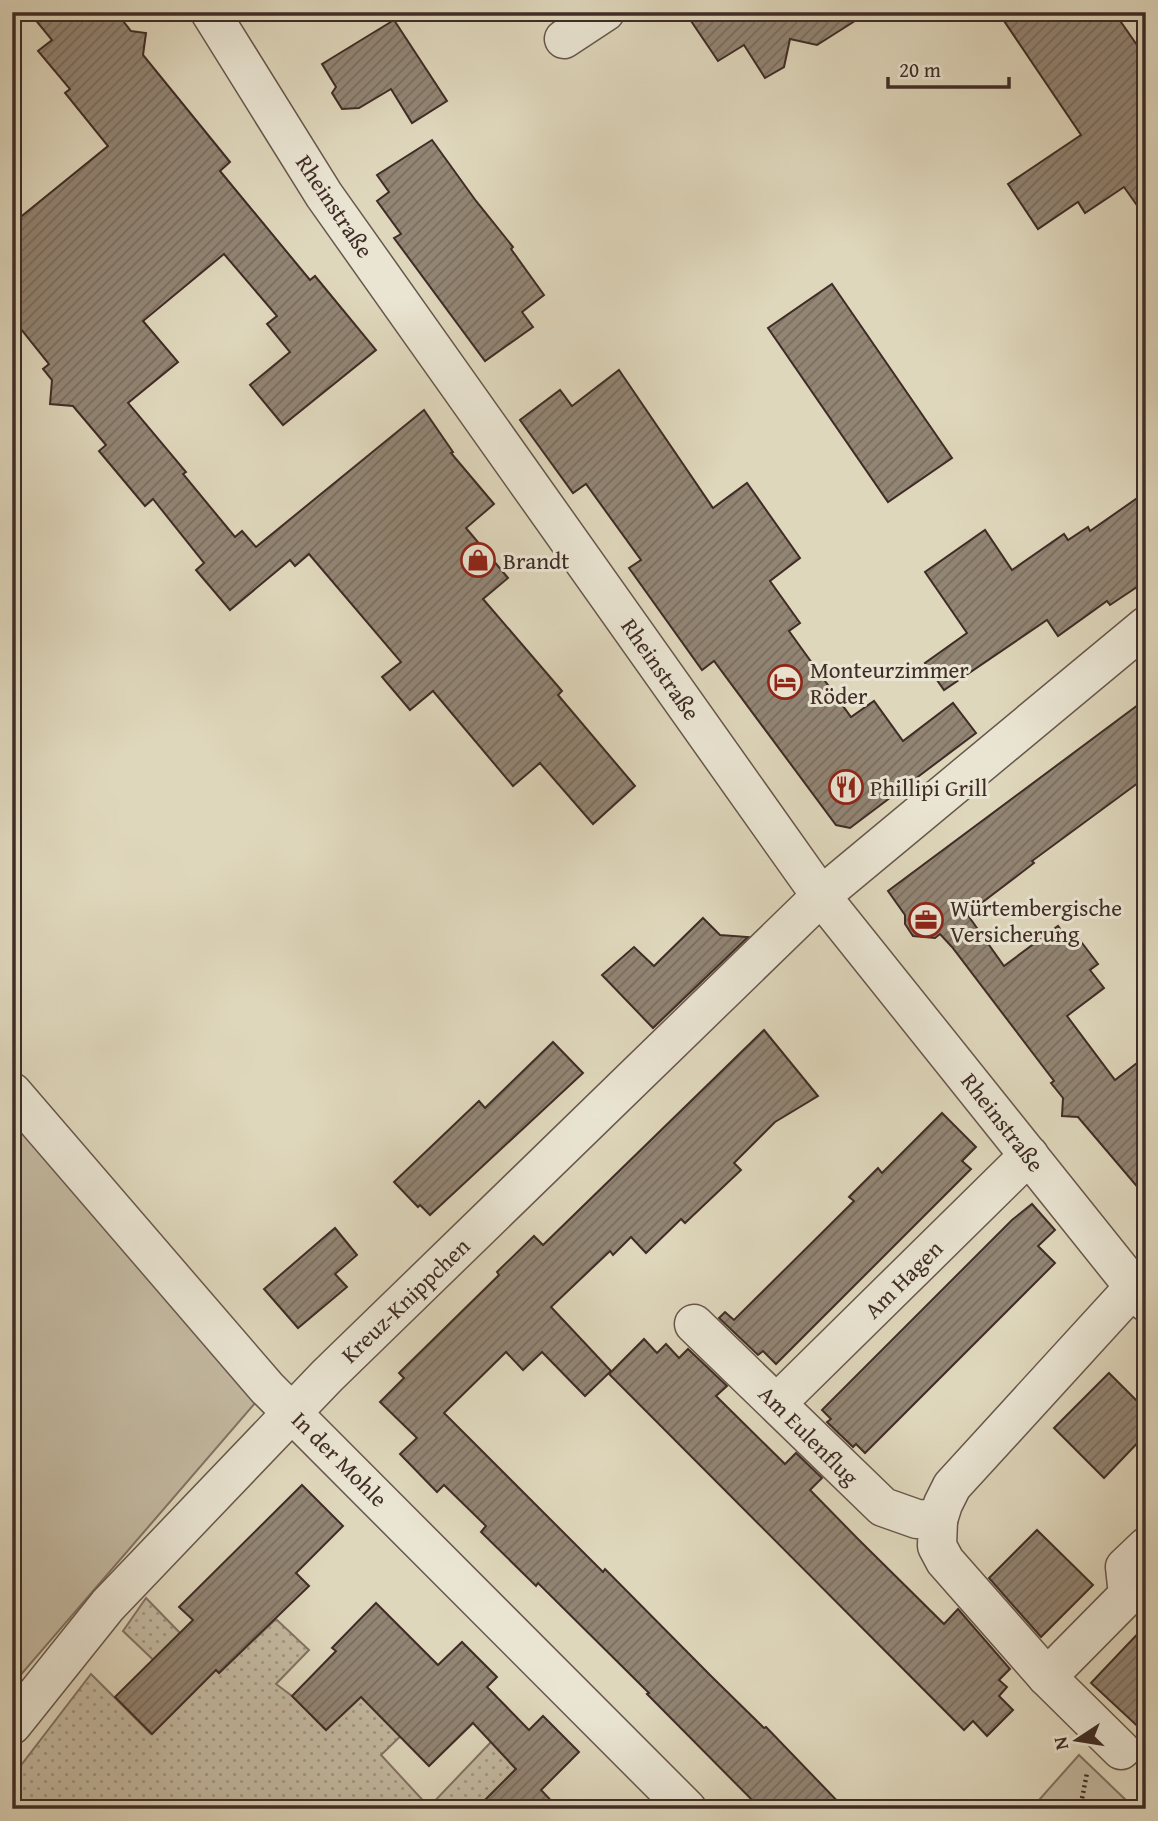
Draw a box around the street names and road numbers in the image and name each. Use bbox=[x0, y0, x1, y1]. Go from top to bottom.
street label: Rheinstraße bbox=[288, 148, 382, 264]
street label: Rheinstraße bbox=[614, 611, 708, 727]
street label: Rheinstraße bbox=[954, 1065, 1052, 1179]
street label: Kreuz-Knippchen bbox=[333, 1230, 477, 1370]
street label: Am Hagen bbox=[856, 1232, 950, 1326]
street label: Am Eulenflug bbox=[751, 1377, 867, 1493]
street label: In der Mohle bbox=[285, 1404, 395, 1514]

